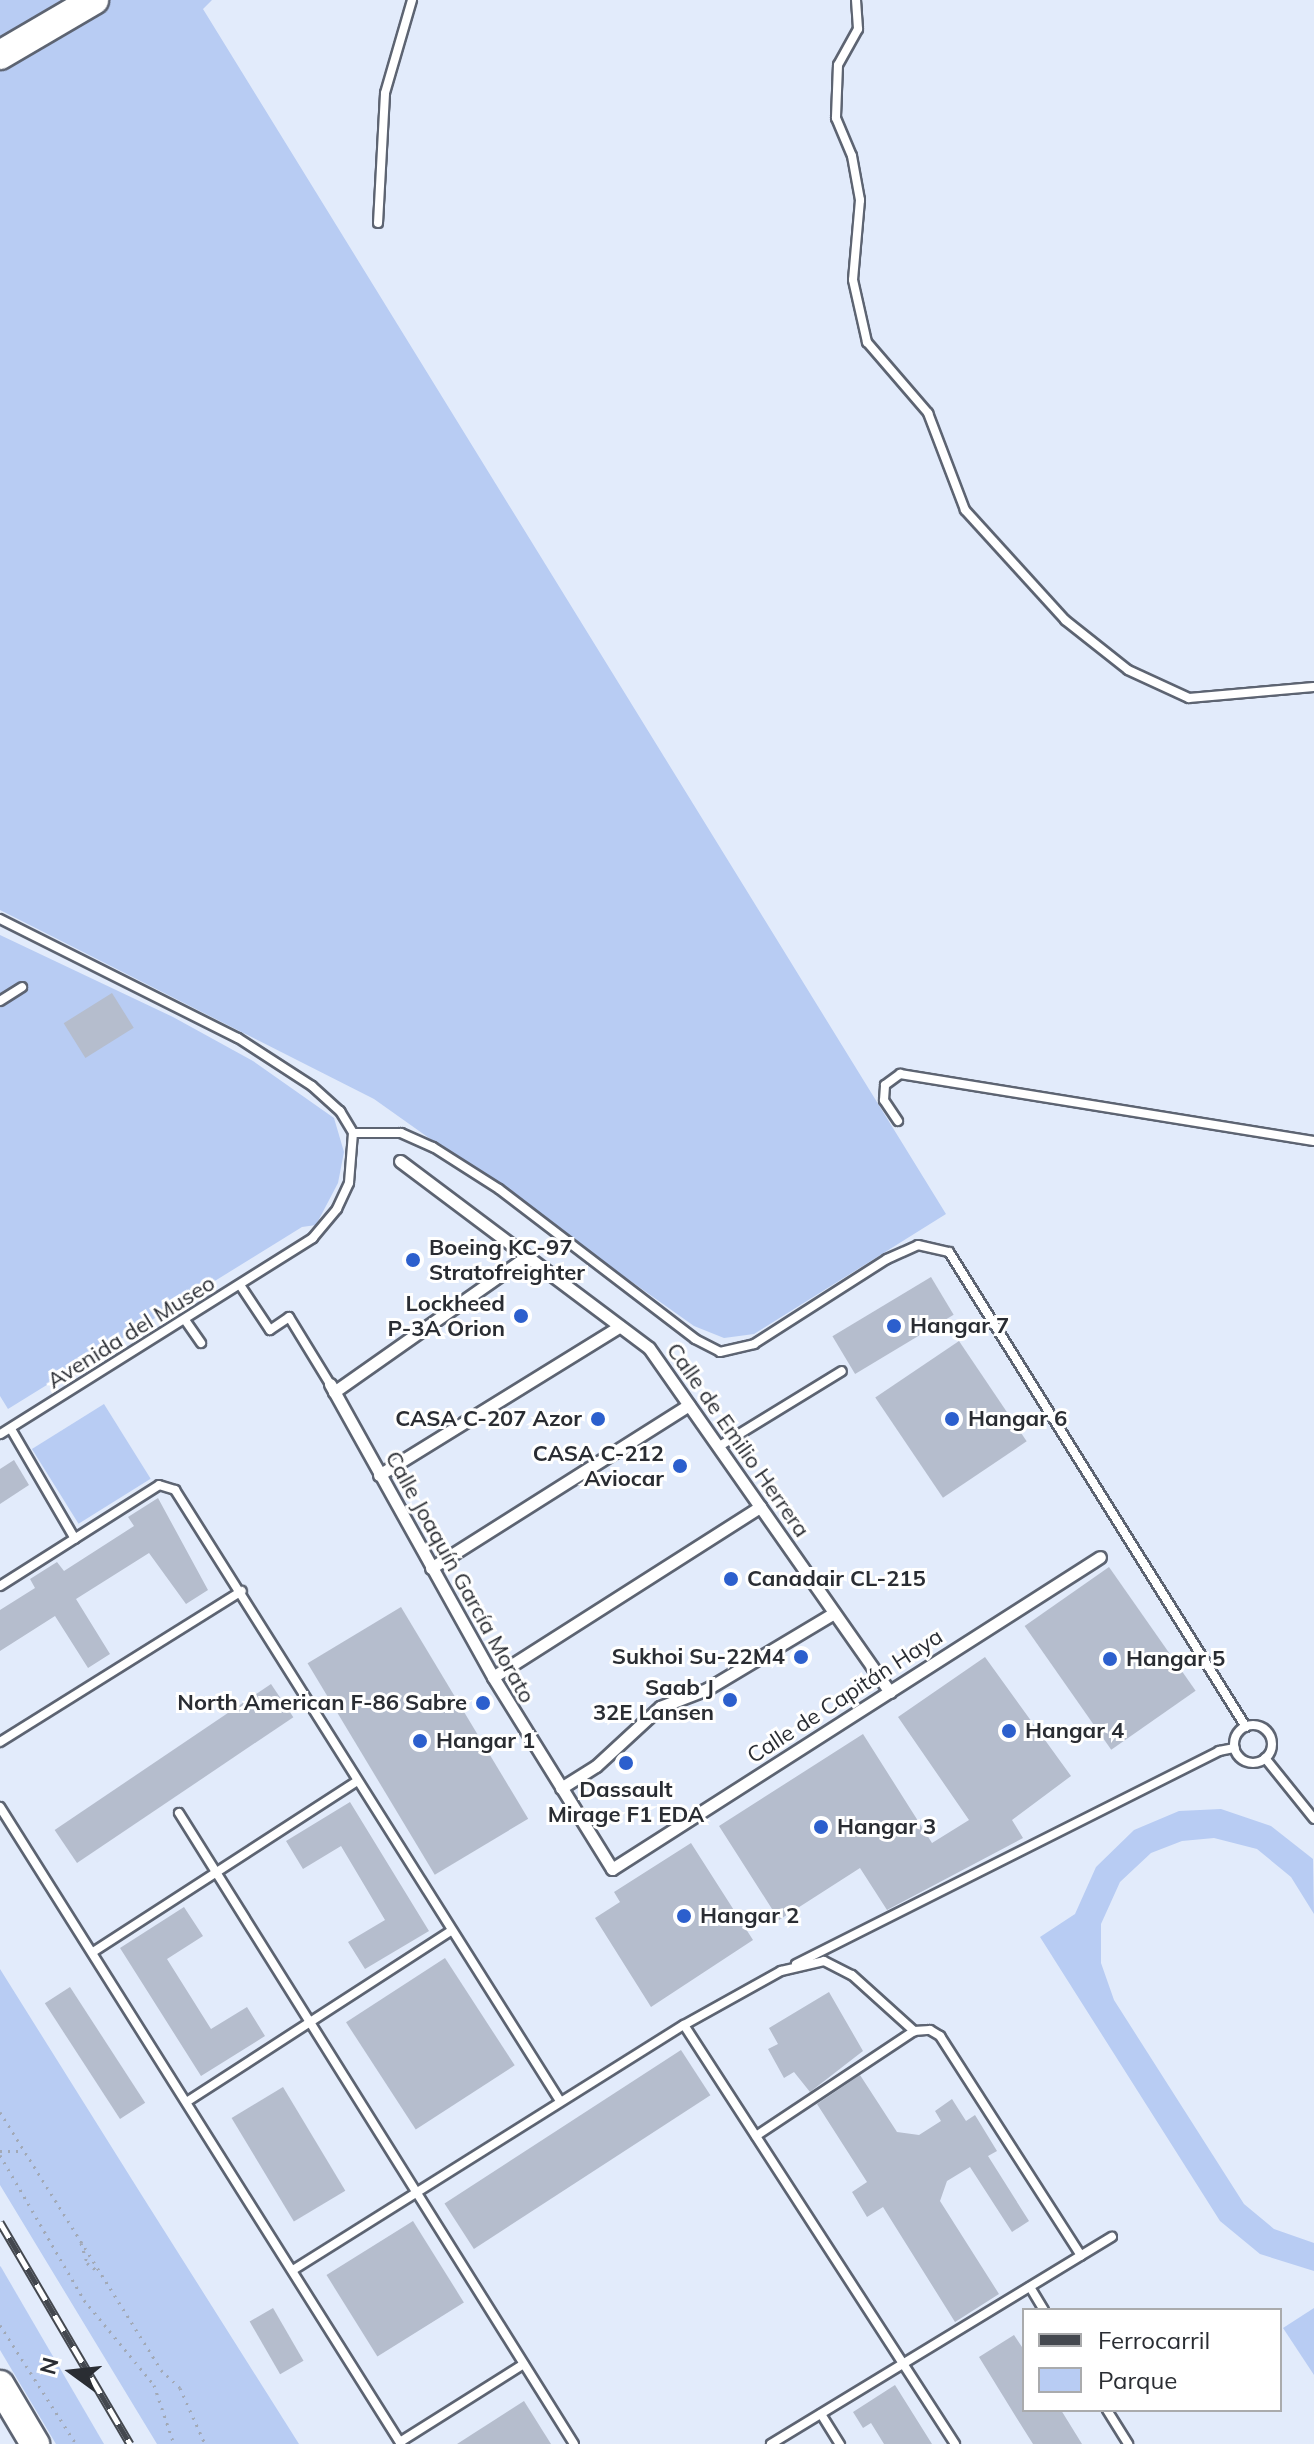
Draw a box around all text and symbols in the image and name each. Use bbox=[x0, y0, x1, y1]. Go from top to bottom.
place label: Boeing KC-97 Stratofreighter bbox=[429, 1234, 585, 1286]
marker: Boeing KC-97 Stratofreighter bbox=[404, 1251, 422, 1269]
street label: Avenida del Museo bbox=[42, 1270, 220, 1394]
place label: Lockheed P-3A Orion bbox=[388, 1290, 505, 1342]
marker: Lockheed P-3A Orion bbox=[512, 1307, 530, 1325]
place label: Hangar 7 bbox=[910, 1313, 1009, 1339]
marker: Hangar 7 bbox=[885, 1317, 903, 1335]
street label: Calle de Emilio Herrera bbox=[661, 1338, 815, 1542]
place label: CASA C-207 Azor bbox=[395, 1406, 582, 1432]
place label: Hangar 6 bbox=[968, 1406, 1067, 1432]
marker: CASA C-207 Azor bbox=[589, 1410, 607, 1428]
marker: Hangar 6 bbox=[943, 1410, 961, 1428]
place label: CASA C-212 Aviocar bbox=[533, 1440, 664, 1492]
street label: Calle Joaquín García Morato bbox=[380, 1447, 540, 1707]
marker: CASA C-212 Aviocar bbox=[671, 1457, 689, 1475]
place label: Canadair CL-215 bbox=[747, 1566, 926, 1592]
marker: Canadair CL-215 bbox=[722, 1570, 740, 1588]
street label: Calle de Capitán Haya bbox=[742, 1623, 948, 1769]
place label: Sukhoi Su-22M4 bbox=[612, 1644, 785, 1670]
place label: Hangar 5 bbox=[1126, 1646, 1225, 1672]
marker: Sukhoi Su-22M4 bbox=[792, 1648, 810, 1666]
marker: Hangar 5 bbox=[1101, 1650, 1119, 1668]
place label: Saab J 32E Lansen bbox=[593, 1674, 714, 1726]
place label: North American F-86 Sabre bbox=[177, 1690, 467, 1716]
marker: Saab J 32E Lansen bbox=[721, 1691, 739, 1709]
marker: North American F-86 Sabre bbox=[474, 1694, 492, 1712]
place label: Hangar 4 bbox=[1025, 1718, 1124, 1744]
marker: Hangar 4 bbox=[1000, 1722, 1018, 1740]
place label: Hangar 1 bbox=[436, 1728, 535, 1754]
marker: Hangar 1 bbox=[411, 1732, 429, 1750]
marker: Dassault Mirage F1 EDA bbox=[617, 1754, 635, 1772]
place label: Dassault Mirage F1 EDA bbox=[548, 1776, 704, 1828]
place label: Hangar 3 bbox=[837, 1814, 936, 1840]
marker: Hangar 3 bbox=[812, 1818, 830, 1836]
place label: Hangar 2 bbox=[700, 1903, 799, 1929]
marker: Hangar 2 bbox=[675, 1907, 693, 1925]
legend bbox=[1022, 2308, 1282, 2412]
text: Ferrocarril bbox=[1098, 2325, 1210, 2355]
north arrow bbox=[32, 2332, 112, 2412]
text: N bbox=[33, 2354, 64, 2377]
text: Parque bbox=[1098, 2365, 1177, 2395]

